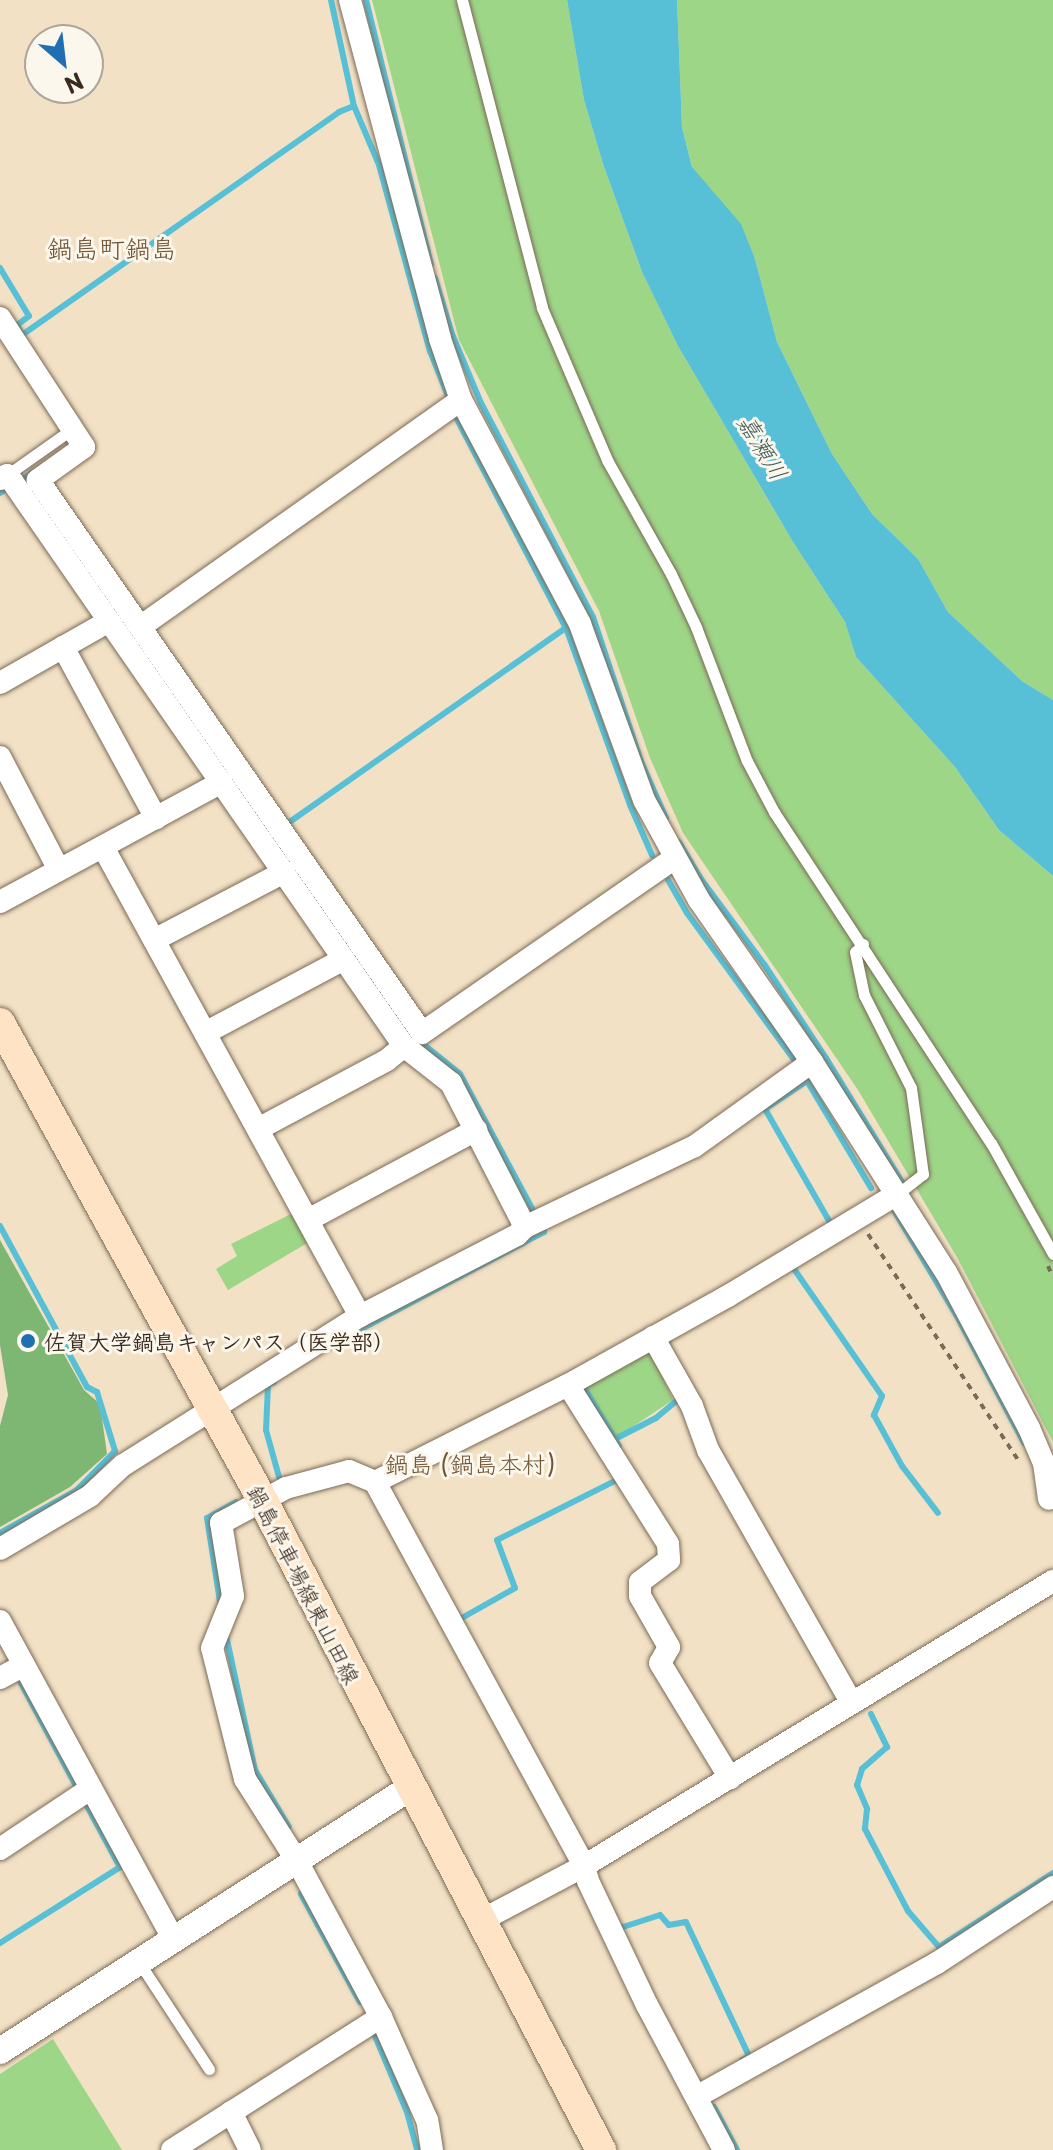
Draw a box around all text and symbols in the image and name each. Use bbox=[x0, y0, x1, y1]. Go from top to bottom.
north arrow bbox=[24, 24, 104, 104]
text: N bbox=[59, 65, 90, 103]
district label: 鍋島町鍋島 bbox=[47, 232, 177, 264]
water label: 嘉瀬川 bbox=[732, 409, 794, 485]
place label: 佐賀大学鍋島キャンパス（医学部） bbox=[44, 1328, 396, 1354]
marker: 佐賀大学鍋島キャンパス（医学部） bbox=[19, 1332, 37, 1350]
district label: 鍋島 (鍋島本村) bbox=[385, 1450, 555, 1478]
street label: 鍋島停車場線東山田線 bbox=[243, 1480, 367, 1688]

